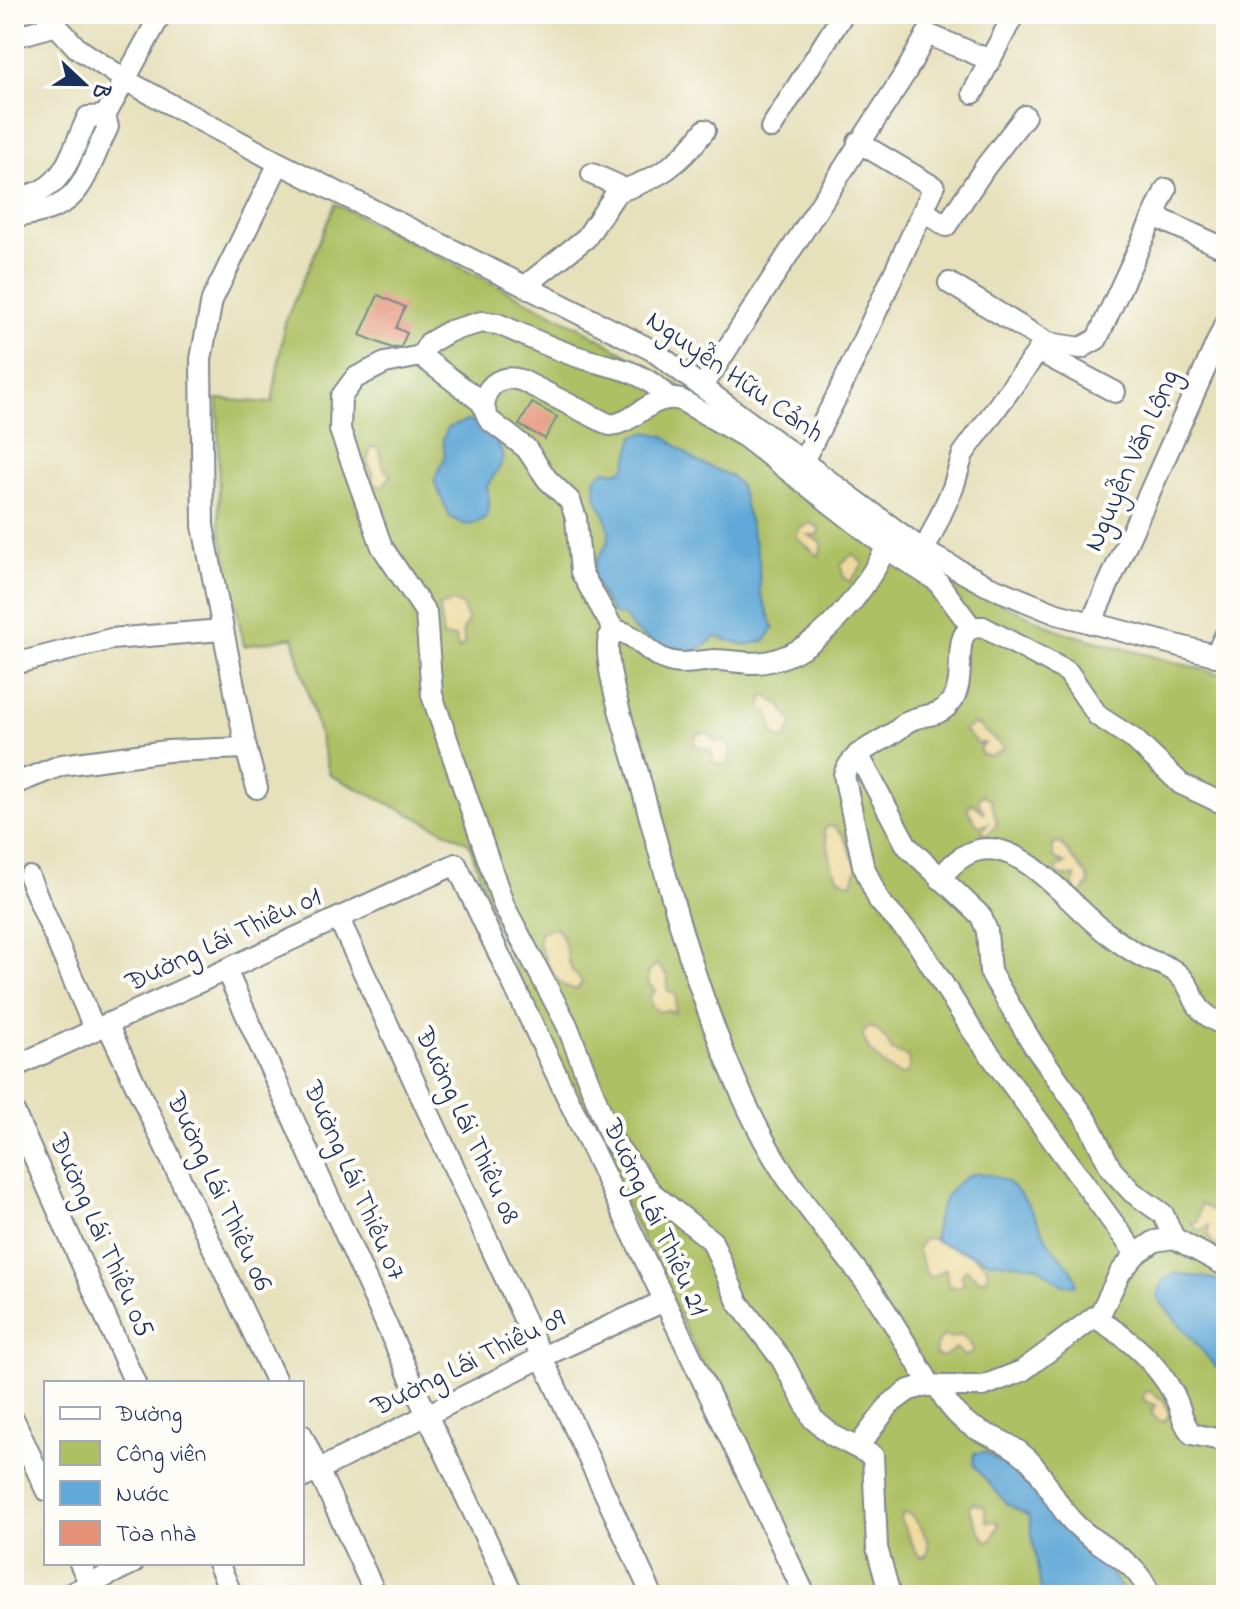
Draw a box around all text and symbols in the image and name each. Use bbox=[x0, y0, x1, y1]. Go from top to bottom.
north arrow bbox=[44, 44, 124, 124]
text: B bbox=[82, 77, 118, 103]
street label: Nguyễn Hữu Cảnh bbox=[637, 301, 831, 455]
street label: Nguyễn Văn Lộng bbox=[1074, 363, 1192, 559]
street label: Đường Lái Thiêu 01 bbox=[118, 878, 329, 1005]
street label: Đường Lái Thiêu 08 bbox=[402, 1020, 530, 1231]
street label: Đường Lái Thiêu 07 bbox=[290, 1074, 416, 1288]
street label: Đường Lái Thiêu 06 bbox=[154, 1085, 282, 1298]
street label: Đường Lái Thiêu 21 bbox=[590, 1112, 718, 1324]
street label: Đường Lái Thiêu 05 bbox=[36, 1127, 163, 1344]
street label: Đường Lái Thiêu 09 bbox=[364, 1299, 574, 1429]
legend bbox=[44, 1381, 304, 1565]
text: Đường bbox=[115, 1398, 182, 1433]
text: Công viên bbox=[116, 1438, 206, 1473]
text: Nước bbox=[116, 1478, 169, 1513]
text: Tòa nhà bbox=[116, 1518, 196, 1553]

